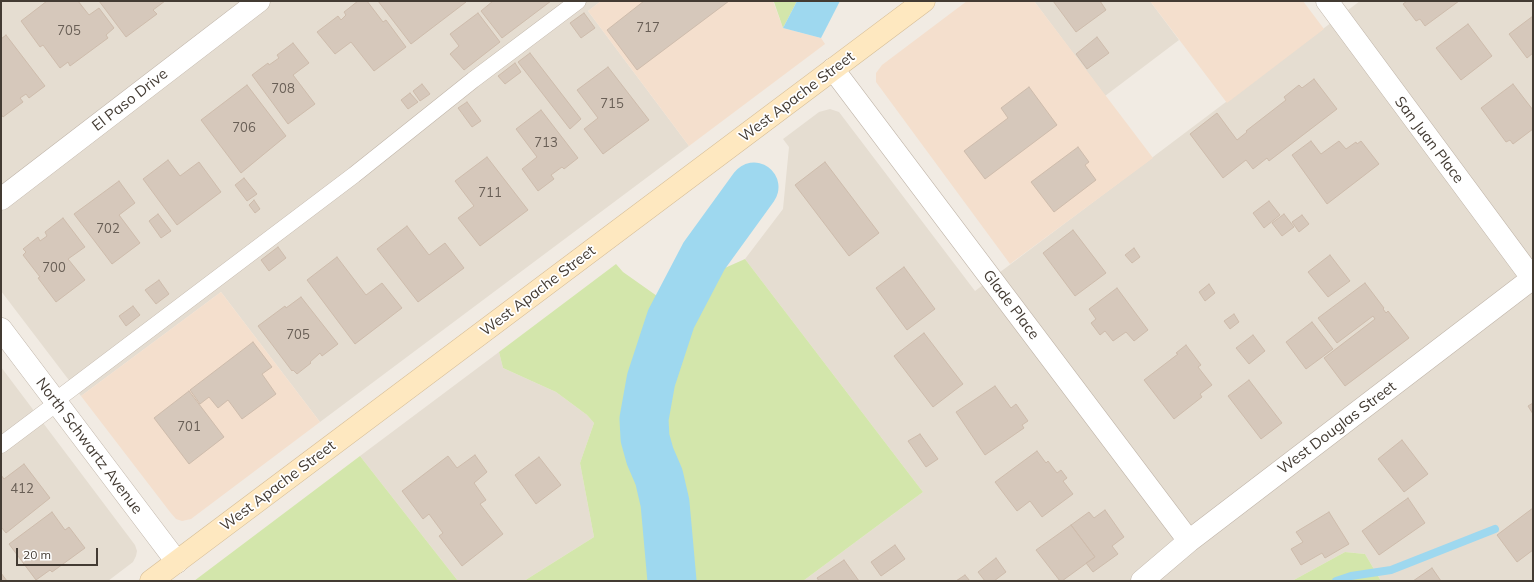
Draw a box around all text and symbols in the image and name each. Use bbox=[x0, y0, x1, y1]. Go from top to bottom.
house number: 717 bbox=[636, 20, 660, 36]
house number: 705 bbox=[57, 23, 81, 39]
street label: West Apache Street bbox=[736, 48, 858, 146]
street label: El Paso Drive bbox=[89, 65, 171, 135]
house number: 708 bbox=[271, 81, 295, 97]
street label: San Juan Place bbox=[1390, 93, 1468, 187]
house number: 715 bbox=[600, 96, 624, 112]
house number: 706 bbox=[232, 120, 256, 136]
house number: 713 bbox=[534, 135, 558, 151]
house number: 711 bbox=[478, 185, 502, 201]
house number: 702 bbox=[96, 221, 120, 237]
street label: West Apache Street bbox=[477, 242, 599, 340]
house number: 700 bbox=[42, 260, 66, 276]
street label: Glade Place bbox=[979, 267, 1043, 343]
house number: 705 bbox=[286, 327, 310, 343]
street label: North Schwartz Avenue bbox=[32, 374, 146, 518]
street label: West Douglas Street bbox=[1274, 378, 1400, 478]
house number: 701 bbox=[177, 419, 201, 435]
street label: West Apache Street bbox=[217, 437, 339, 535]
house number: 412 bbox=[10, 481, 34, 497]
scale bar bbox=[18, 540, 100, 566]
text: 20 m bbox=[23, 547, 51, 562]

